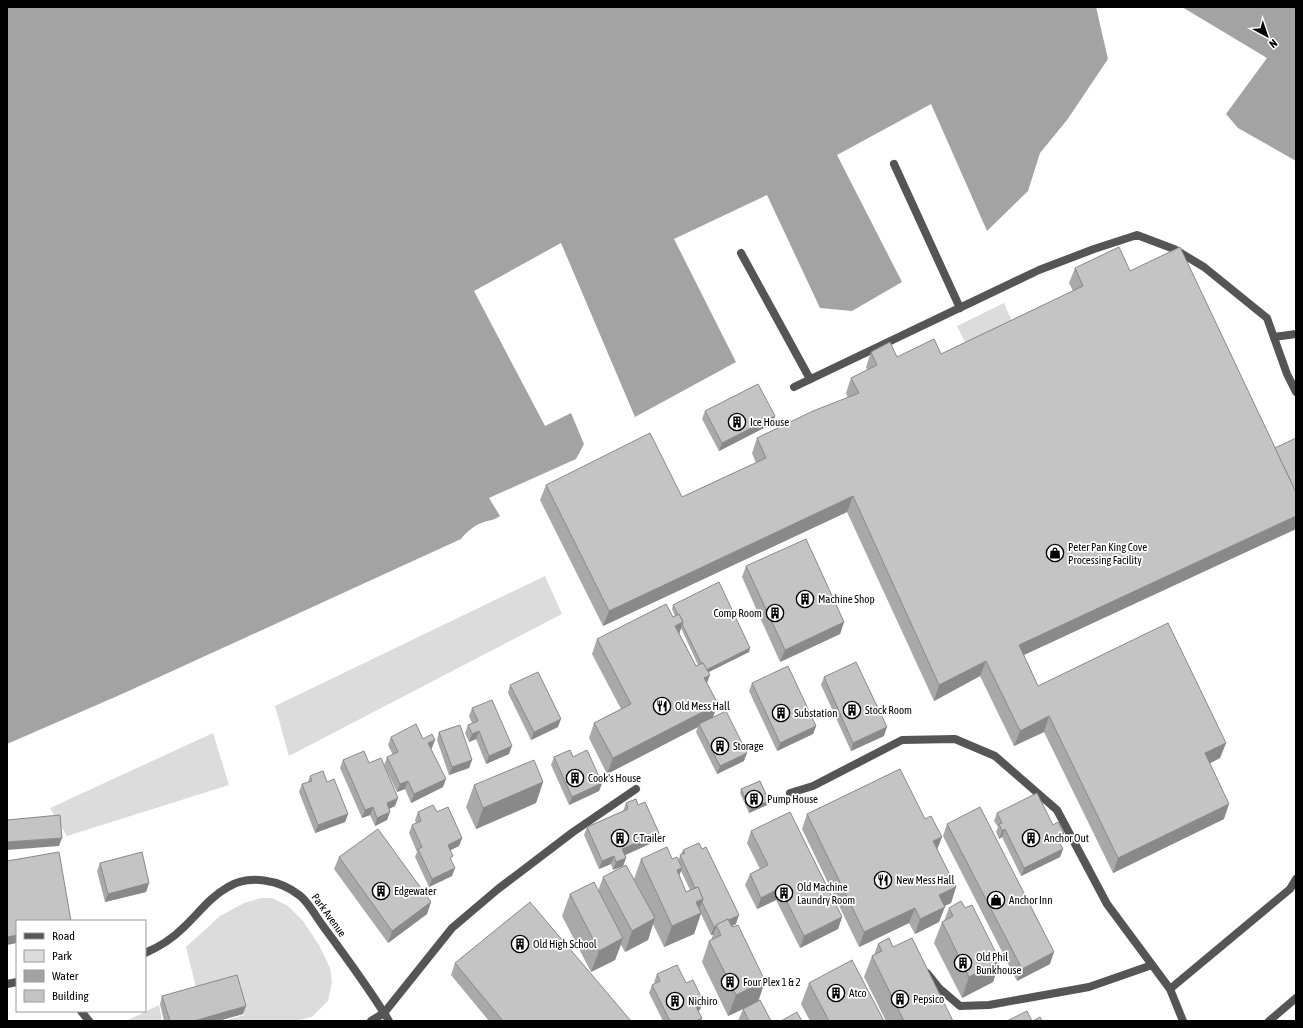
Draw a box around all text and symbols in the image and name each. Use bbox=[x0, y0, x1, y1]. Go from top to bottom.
north arrow bbox=[1247, 16, 1287, 56]
text: N bbox=[1267, 37, 1280, 50]
building icon: Ice House bbox=[727, 412, 747, 432]
place label: Ice House bbox=[750, 416, 789, 428]
place label: Peter Pan King Cove Processing Facility bbox=[1068, 541, 1147, 566]
shop icon: Peter Pan King Cove Processing Facility bbox=[1045, 543, 1065, 563]
building icon: Machine Shop bbox=[795, 589, 815, 609]
place label: Machine Shop bbox=[818, 593, 875, 605]
building icon: Comp Room bbox=[765, 603, 785, 623]
place label: Comp Room bbox=[713, 607, 762, 619]
restaurant icon: Old Mess Hall bbox=[652, 696, 672, 716]
place label: Old Mess Hall bbox=[675, 700, 730, 712]
building icon: Stock Room bbox=[842, 700, 862, 720]
building icon: Substation bbox=[771, 703, 791, 723]
place label: Stock Room bbox=[865, 704, 912, 716]
place label: Substation bbox=[794, 707, 838, 719]
building icon: Storage bbox=[710, 736, 730, 756]
place label: Storage bbox=[733, 740, 764, 752]
building icon: Cook's House bbox=[565, 768, 585, 788]
place label: Cook's House bbox=[588, 772, 641, 784]
building icon: Pump House bbox=[744, 789, 764, 809]
place label: Pump House bbox=[767, 793, 818, 805]
building icon: C Trailer bbox=[610, 828, 630, 848]
building icon: Anchor Out bbox=[1021, 828, 1041, 848]
place label: C Trailer bbox=[633, 832, 666, 844]
place label: Anchor Out bbox=[1044, 832, 1089, 844]
restaurant icon: New Mess Hall bbox=[873, 870, 893, 890]
place label: New Mess Hall bbox=[896, 874, 955, 886]
building icon: Edgewater bbox=[371, 881, 391, 901]
place label: Old Machine Laundry Room bbox=[797, 881, 855, 906]
building icon: Old Machine Laundry Room bbox=[774, 883, 794, 903]
place label: Edgewater bbox=[394, 885, 437, 897]
shop icon: Anchor Inn bbox=[986, 890, 1006, 910]
street label: Park Avenue bbox=[309, 891, 349, 939]
place label: Anchor Inn bbox=[1009, 894, 1053, 906]
legend bbox=[16, 920, 146, 1012]
text: Road bbox=[52, 929, 75, 943]
building icon: Old High School bbox=[510, 934, 530, 954]
place label: Old High School bbox=[533, 938, 597, 950]
text: Park bbox=[52, 949, 73, 963]
place label: Old Phil Bunkhouse bbox=[976, 951, 1021, 976]
building icon: Old Phil Bunkhouse bbox=[953, 953, 973, 973]
text: Water bbox=[52, 969, 79, 983]
building icon: Four Plex 1 & 2 bbox=[720, 972, 740, 992]
place label: Four Plex 1 & 2 bbox=[743, 976, 801, 988]
building icon: Atco bbox=[826, 983, 846, 1003]
place label: Atco bbox=[849, 987, 867, 999]
text: Building bbox=[52, 989, 90, 1003]
building icon: Pepsico bbox=[890, 989, 910, 1009]
building icon: Nichiro bbox=[665, 991, 685, 1011]
place label: Pepsico bbox=[913, 993, 944, 1005]
place label: Nichiro bbox=[688, 995, 717, 1007]

